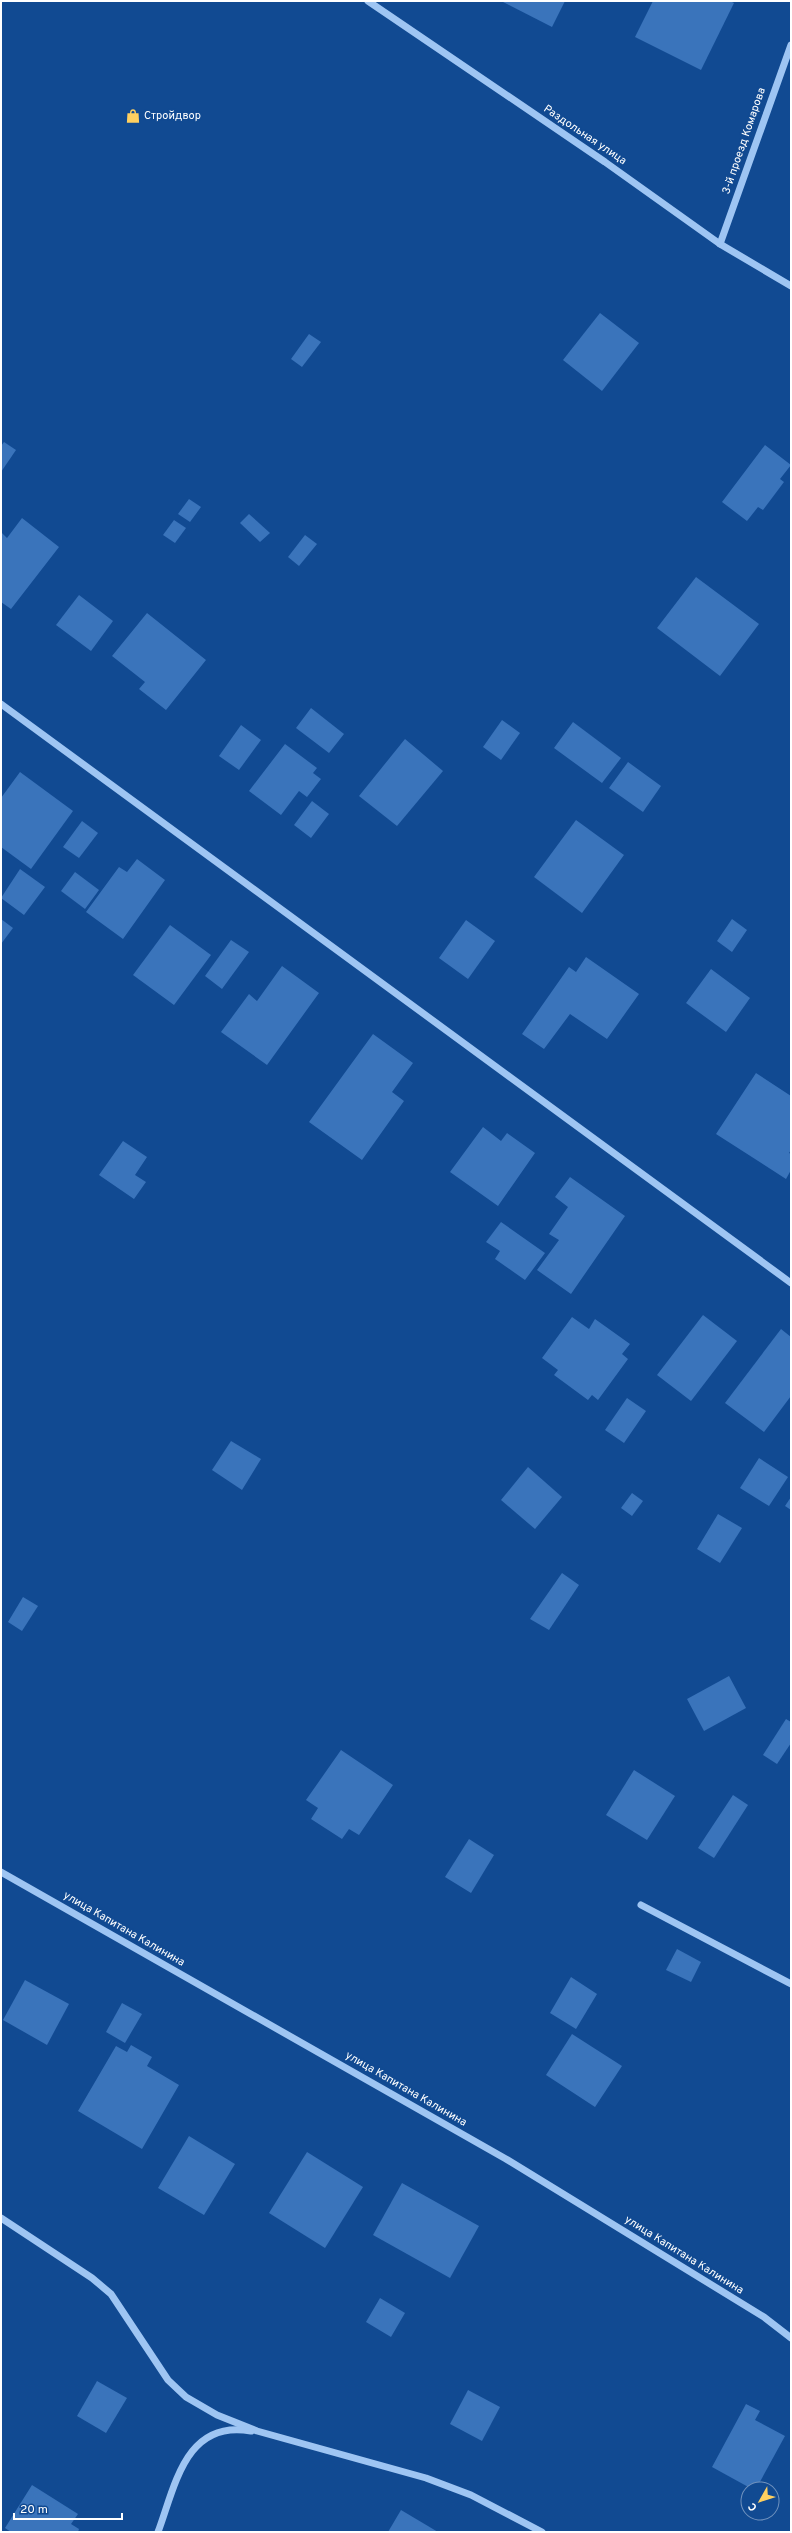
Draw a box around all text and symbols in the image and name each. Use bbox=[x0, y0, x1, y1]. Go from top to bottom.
street label: 3-й проезд Комарова bbox=[719, 86, 769, 196]
street label: Раздольная улица bbox=[541, 102, 629, 168]
shop icon: Стройдвор bbox=[125, 108, 141, 124]
place label: Стройдвор bbox=[144, 109, 201, 123]
street label: улица Капитана Калинина bbox=[61, 1888, 187, 1970]
street label: улица Капитана Калинина bbox=[343, 2048, 469, 2130]
street label: улица Капитана Калинина bbox=[622, 2213, 746, 2298]
north arrow bbox=[740, 2481, 780, 2521]
scale bar bbox=[14, 2495, 122, 2521]
text: С bbox=[745, 2500, 761, 2514]
text: 20 m bbox=[20, 2502, 48, 2518]

